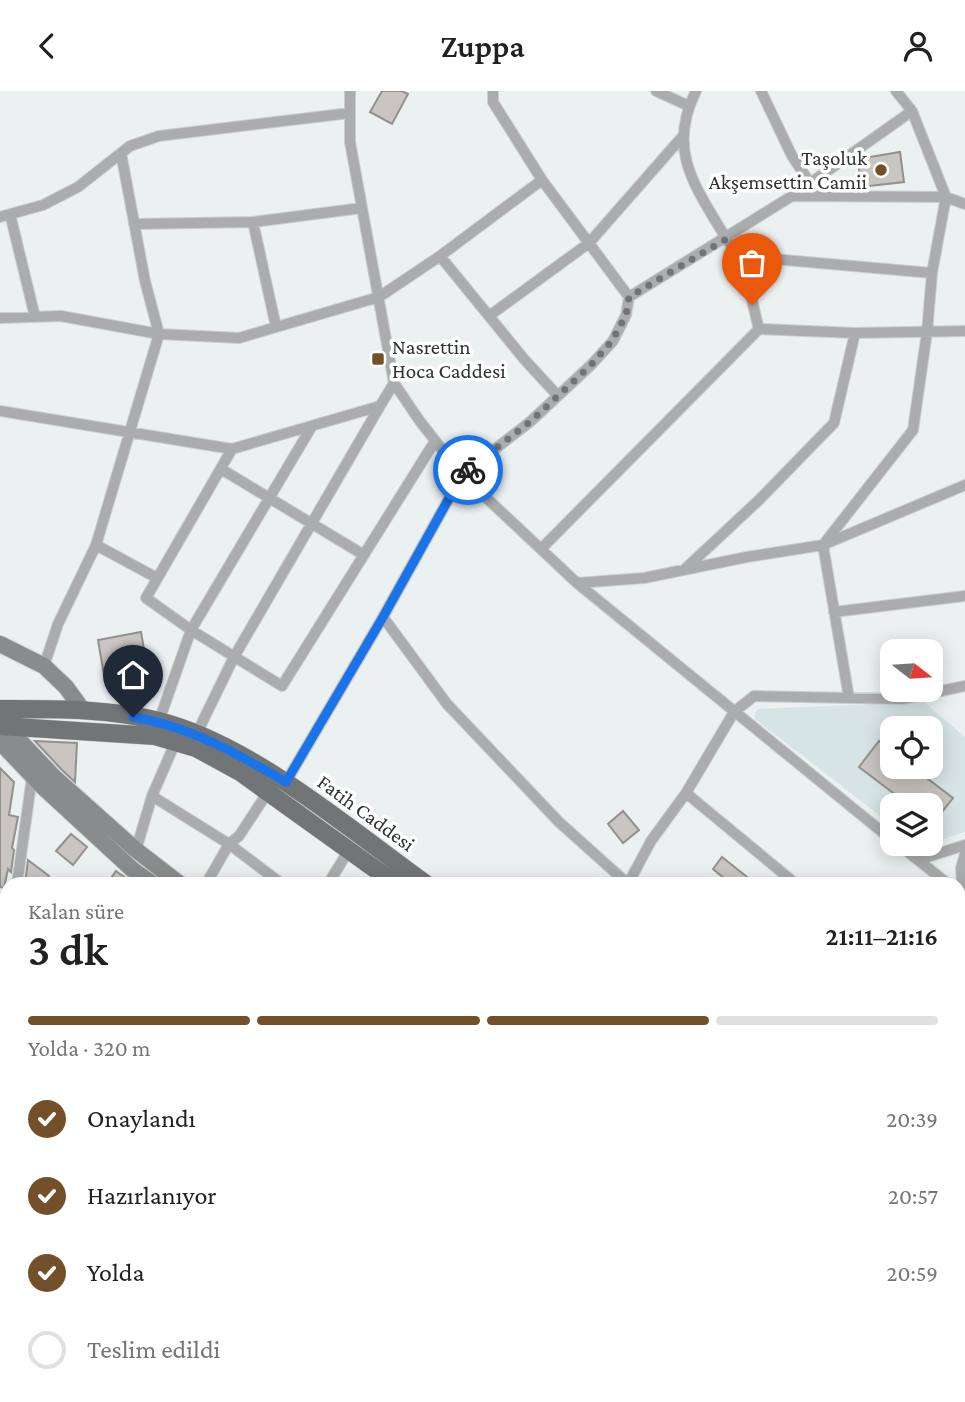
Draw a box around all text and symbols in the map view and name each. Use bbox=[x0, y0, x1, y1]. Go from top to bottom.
icon: back bbox=[28, 27, 66, 65]
icon: person bbox=[899, 27, 937, 65]
text: Zuppa bbox=[440, 28, 525, 64]
place label: Taşoluk Akşemsettin Camii bbox=[709, 146, 867, 194]
marker: Taşoluk Akşemsettin Camii bbox=[873, 162, 889, 178]
pin bbox=[722, 233, 782, 305]
icon: bag bbox=[733, 244, 771, 282]
place label: Nasrettin Hoca Caddesi bbox=[392, 335, 506, 383]
marker: Nasrettin Hoca Caddesi bbox=[370, 351, 386, 367]
courier bbox=[433, 435, 503, 505]
icon: bike bbox=[449, 451, 487, 489]
north arrow bbox=[880, 639, 943, 702]
map controls bbox=[880, 639, 943, 856]
pin bbox=[103, 645, 163, 717]
icon: home bbox=[114, 656, 152, 694]
button: locate bbox=[880, 716, 943, 779]
street label: Fatih Caddesi bbox=[313, 770, 420, 857]
button: layers bbox=[880, 793, 943, 856]
text: Kalan süre bbox=[28, 898, 124, 924]
text: 21:11–21:16 bbox=[826, 922, 938, 951]
text: 3 dk bbox=[28, 924, 108, 975]
text: Yolda · 320 m bbox=[28, 1035, 151, 1061]
icon: check bbox=[28, 1100, 66, 1138]
text: Onaylandı bbox=[87, 1104, 196, 1133]
text: 20:39 bbox=[886, 1106, 938, 1132]
icon: check bbox=[28, 1177, 66, 1215]
text: Hazırlanıyor bbox=[87, 1181, 217, 1210]
text: 20:57 bbox=[888, 1183, 938, 1209]
icon: check bbox=[28, 1254, 66, 1292]
text: Yolda bbox=[87, 1258, 144, 1287]
text: 20:59 bbox=[887, 1260, 938, 1286]
text: Teslim edildi bbox=[87, 1335, 220, 1364]

